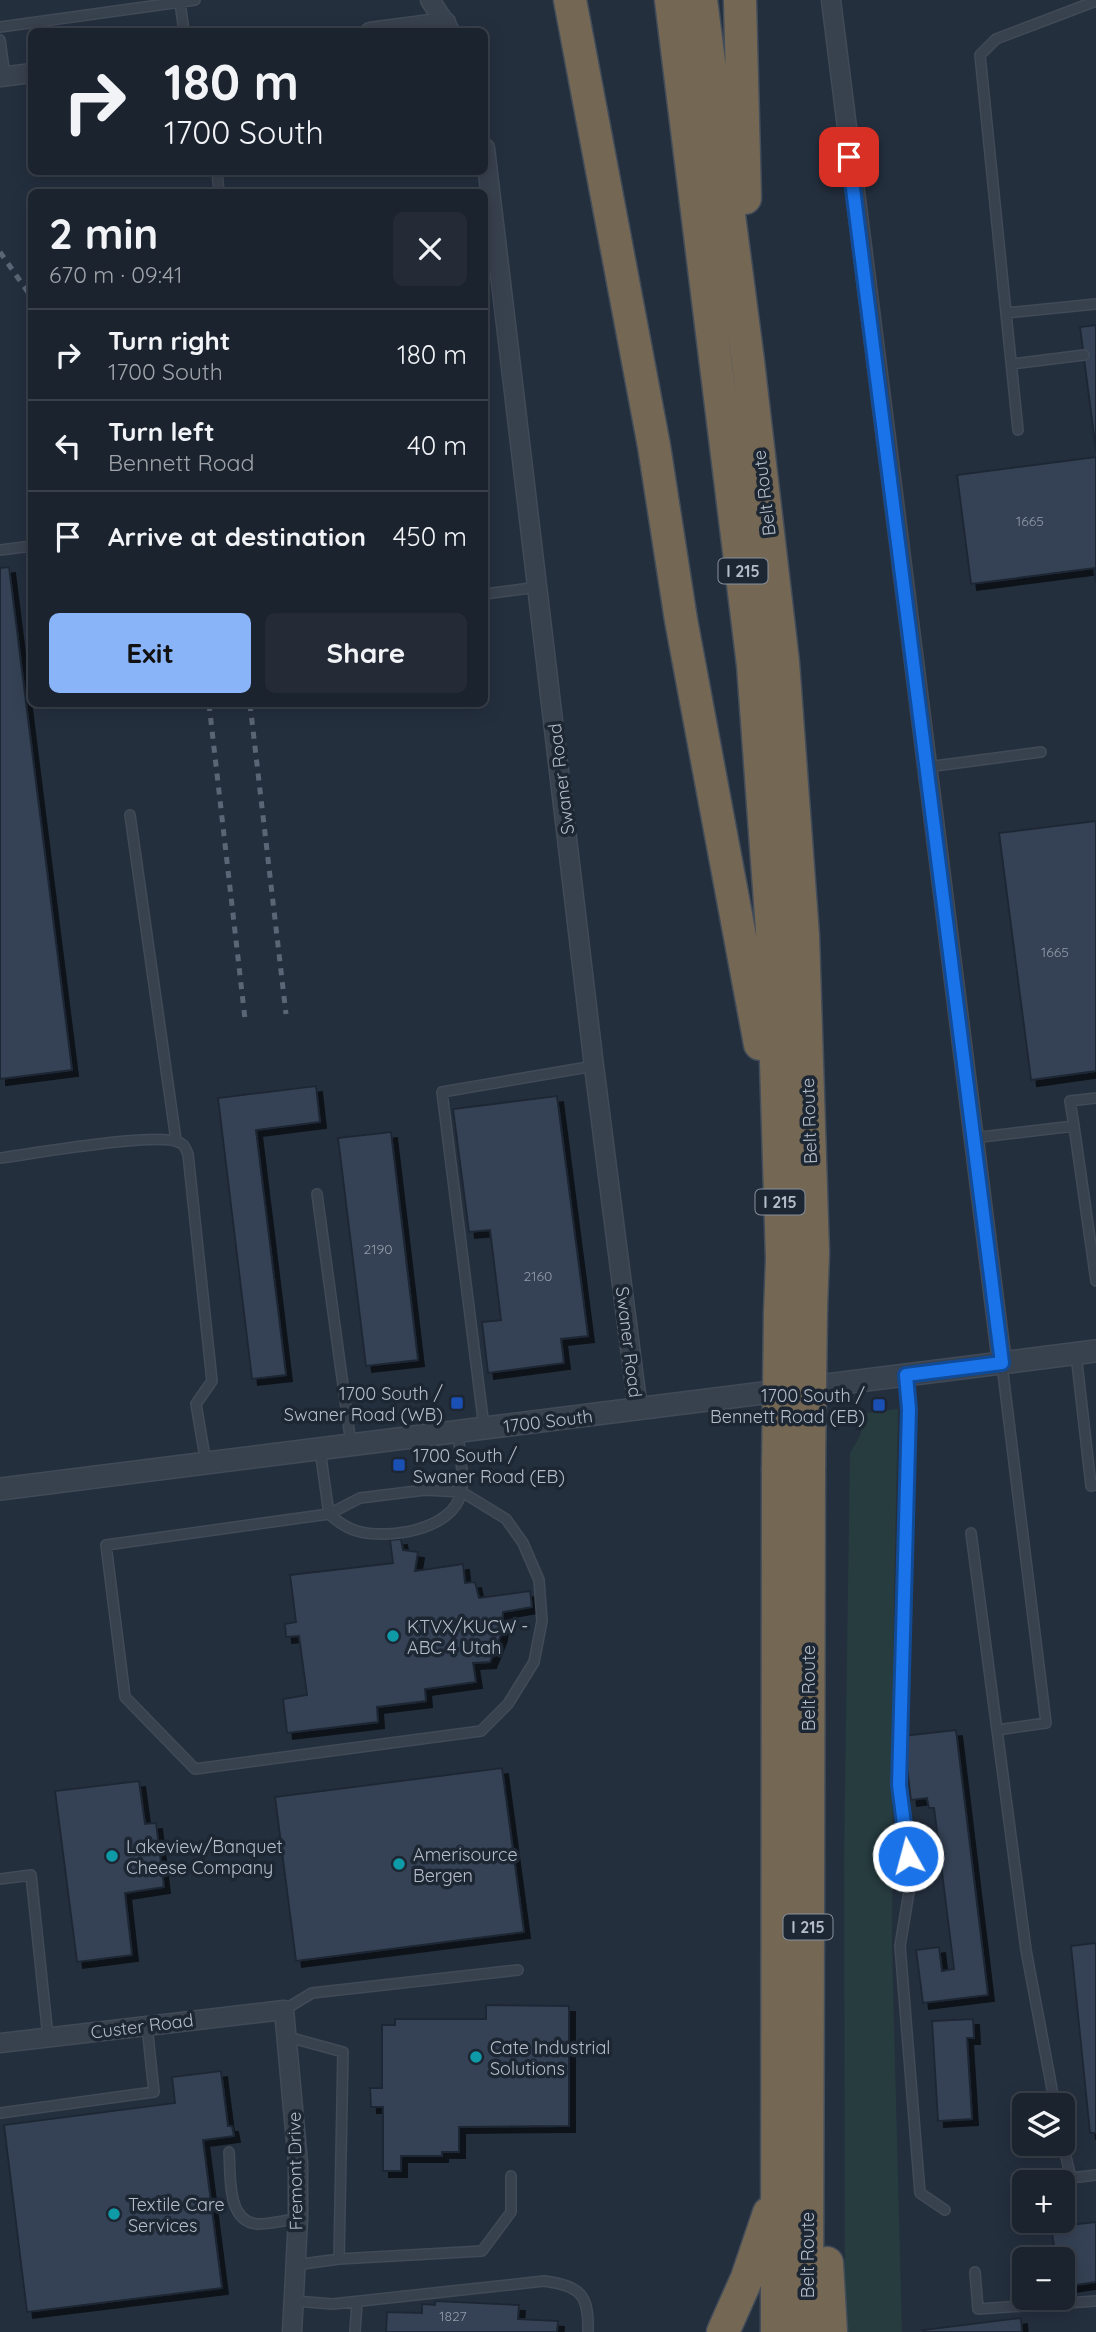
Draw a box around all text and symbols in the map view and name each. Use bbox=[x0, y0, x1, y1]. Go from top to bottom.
text: 180 m bbox=[164, 51, 299, 112]
icon: right bbox=[49, 56, 140, 147]
text: 1700 South bbox=[164, 112, 324, 152]
pin bbox=[819, 127, 879, 187]
icon: arrive bbox=[830, 138, 868, 176]
text: 2 min bbox=[49, 207, 158, 260]
button: close bbox=[393, 212, 467, 286]
text: 670 m · 09:41 bbox=[49, 260, 182, 289]
text: Turn right bbox=[108, 324, 230, 357]
icon: right bbox=[49, 336, 87, 374]
text: 180 m bbox=[397, 338, 467, 371]
text: 1700 South bbox=[108, 357, 223, 386]
text: Turn left bbox=[108, 415, 215, 448]
icon: left bbox=[49, 427, 87, 465]
text: 40 m bbox=[407, 429, 467, 462]
text: Bennett Road bbox=[108, 448, 254, 477]
street label: Belt Route bbox=[747, 449, 781, 537]
house number: 1665 bbox=[1016, 512, 1044, 530]
icon: arrive bbox=[49, 518, 87, 556]
text: Arrive at destination bbox=[108, 520, 366, 553]
text: 450 m bbox=[393, 520, 467, 553]
road number: I 215 bbox=[718, 558, 768, 584]
button: Exit bbox=[49, 613, 251, 693]
button: Share bbox=[265, 613, 467, 693]
street label: Swaner Road bbox=[543, 722, 579, 836]
house number: 1665 bbox=[1041, 943, 1069, 961]
street label: Belt Route bbox=[796, 1077, 822, 1165]
road number: I 215 bbox=[756, 1190, 804, 1214]
house number: 2190 bbox=[363, 1240, 393, 1258]
house number: 2160 bbox=[524, 1267, 552, 1285]
street label: Swaner Road bbox=[611, 1285, 647, 1399]
place label: 1700 South / Swaner Road (WB) bbox=[284, 1382, 444, 1426]
place label: 1700 South / Bennett Road (EB) bbox=[710, 1384, 866, 1428]
marker: 1700 South / Swaner Road (WB) bbox=[449, 1395, 465, 1411]
marker: 1700 South / Bennett Road (EB) bbox=[871, 1397, 887, 1413]
street label: 1700 South bbox=[502, 1404, 594, 1438]
place label: 1700 South / Swaner Road (EB) bbox=[413, 1444, 565, 1488]
marker: 1700 South / Swaner Road (EB) bbox=[391, 1457, 407, 1473]
place label: KTVX/KUCW - ABC 4 Utah bbox=[407, 1615, 528, 1659]
marker: KTVX/KUCW - ABC 4 Utah bbox=[385, 1628, 401, 1644]
street label: Belt Route bbox=[797, 1645, 820, 1731]
position arrow bbox=[871, 1819, 945, 1893]
place label: Lakeview/Banquet Cheese Company bbox=[126, 1835, 283, 1879]
place label: Amerisource Bergen bbox=[413, 1843, 518, 1887]
marker: Lakeview/Banquet Cheese Company bbox=[104, 1848, 120, 1864]
marker: Amerisource Bergen bbox=[391, 1856, 407, 1872]
road number: I 215 bbox=[784, 1914, 832, 1940]
street label: Custer Road bbox=[89, 2008, 195, 2044]
place label: Cate Industrial Solutions bbox=[490, 2036, 610, 2080]
marker: Cate Industrial Solutions bbox=[468, 2049, 484, 2065]
map controls bbox=[1012, 2093, 1075, 2310]
button: layers bbox=[1012, 2093, 1075, 2156]
street label: Fremont Drive bbox=[282, 2111, 308, 2231]
button: + bbox=[1012, 2170, 1075, 2233]
place label: Textile Care Services bbox=[128, 2193, 225, 2237]
marker: Textile Care Services bbox=[106, 2206, 122, 2222]
street label: Belt Route bbox=[796, 2212, 819, 2298]
button: − bbox=[1012, 2247, 1075, 2310]
house number: 1827 bbox=[439, 2307, 467, 2325]

